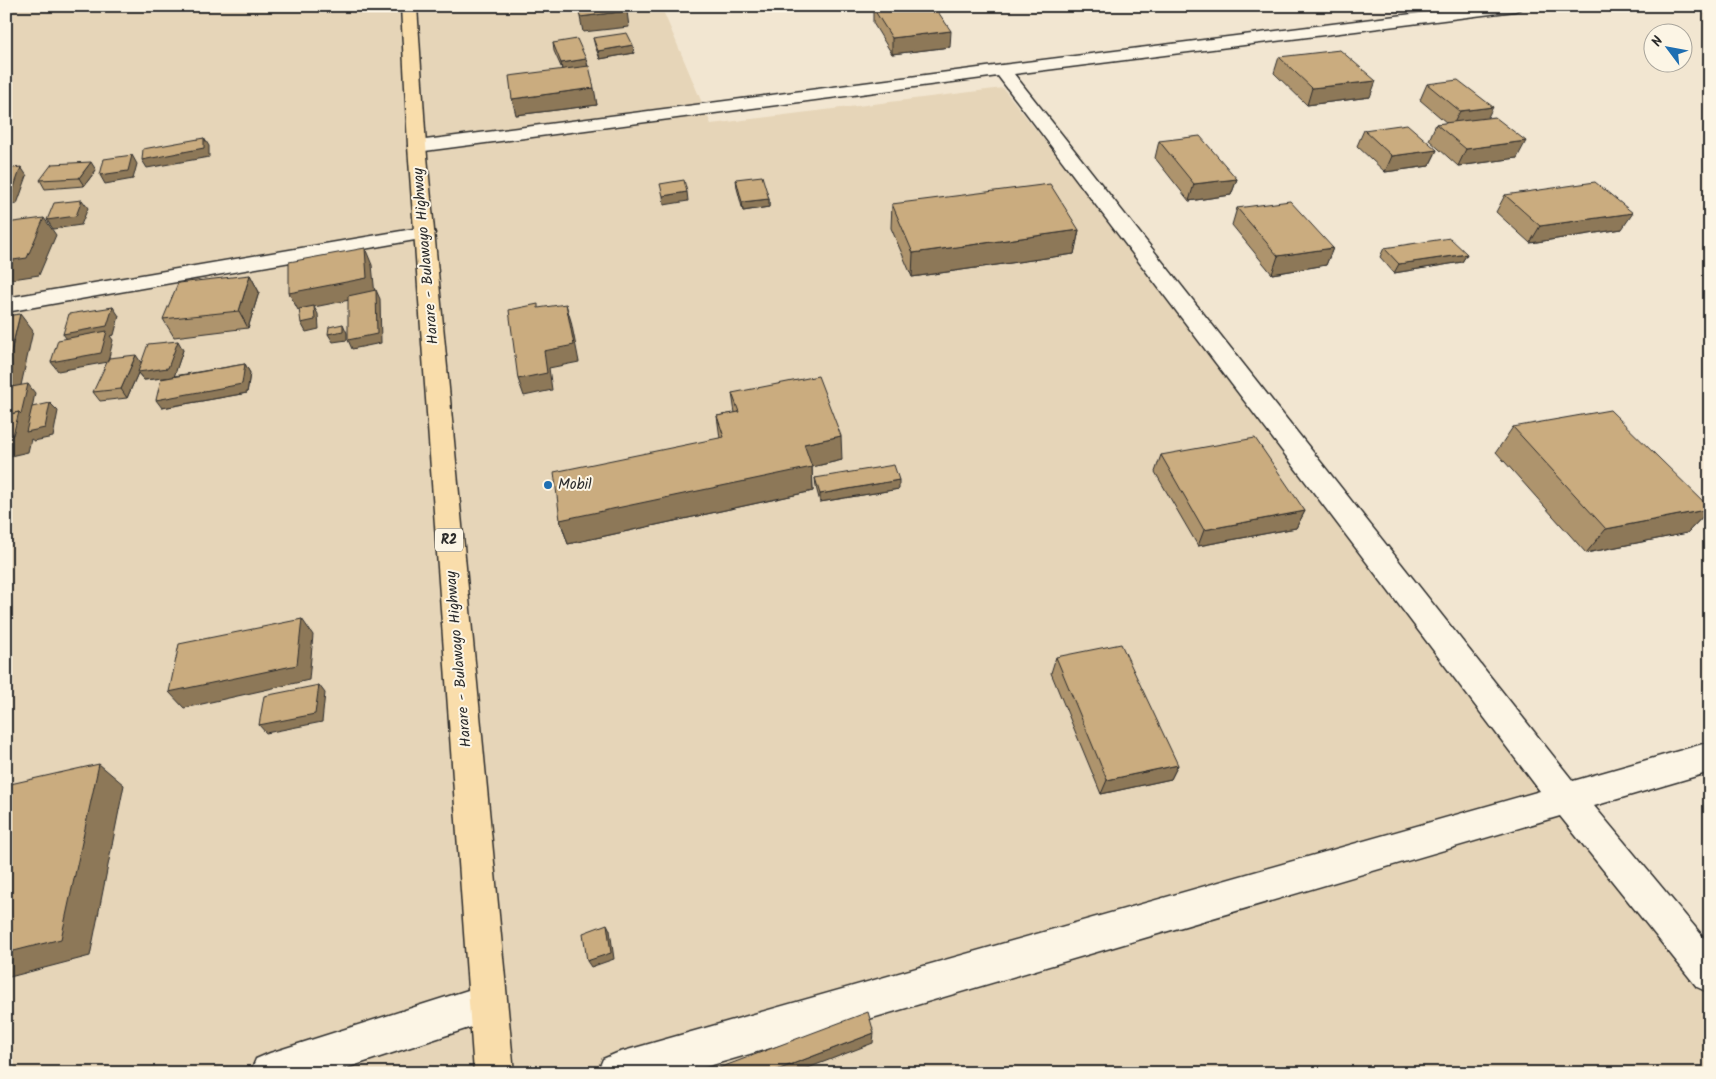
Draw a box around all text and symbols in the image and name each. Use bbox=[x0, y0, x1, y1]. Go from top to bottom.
north arrow bbox=[1644, 22, 1694, 72]
text: N bbox=[1646, 32, 1670, 51]
street label: Harare - Bulawayo Highway bbox=[406, 166, 446, 345]
place label: Mobil bbox=[558, 473, 592, 497]
marker: Mobil bbox=[542, 479, 554, 491]
road number: R2 bbox=[435, 528, 463, 552]
street label: Harare - Bulawayo Highway bbox=[439, 569, 479, 748]

